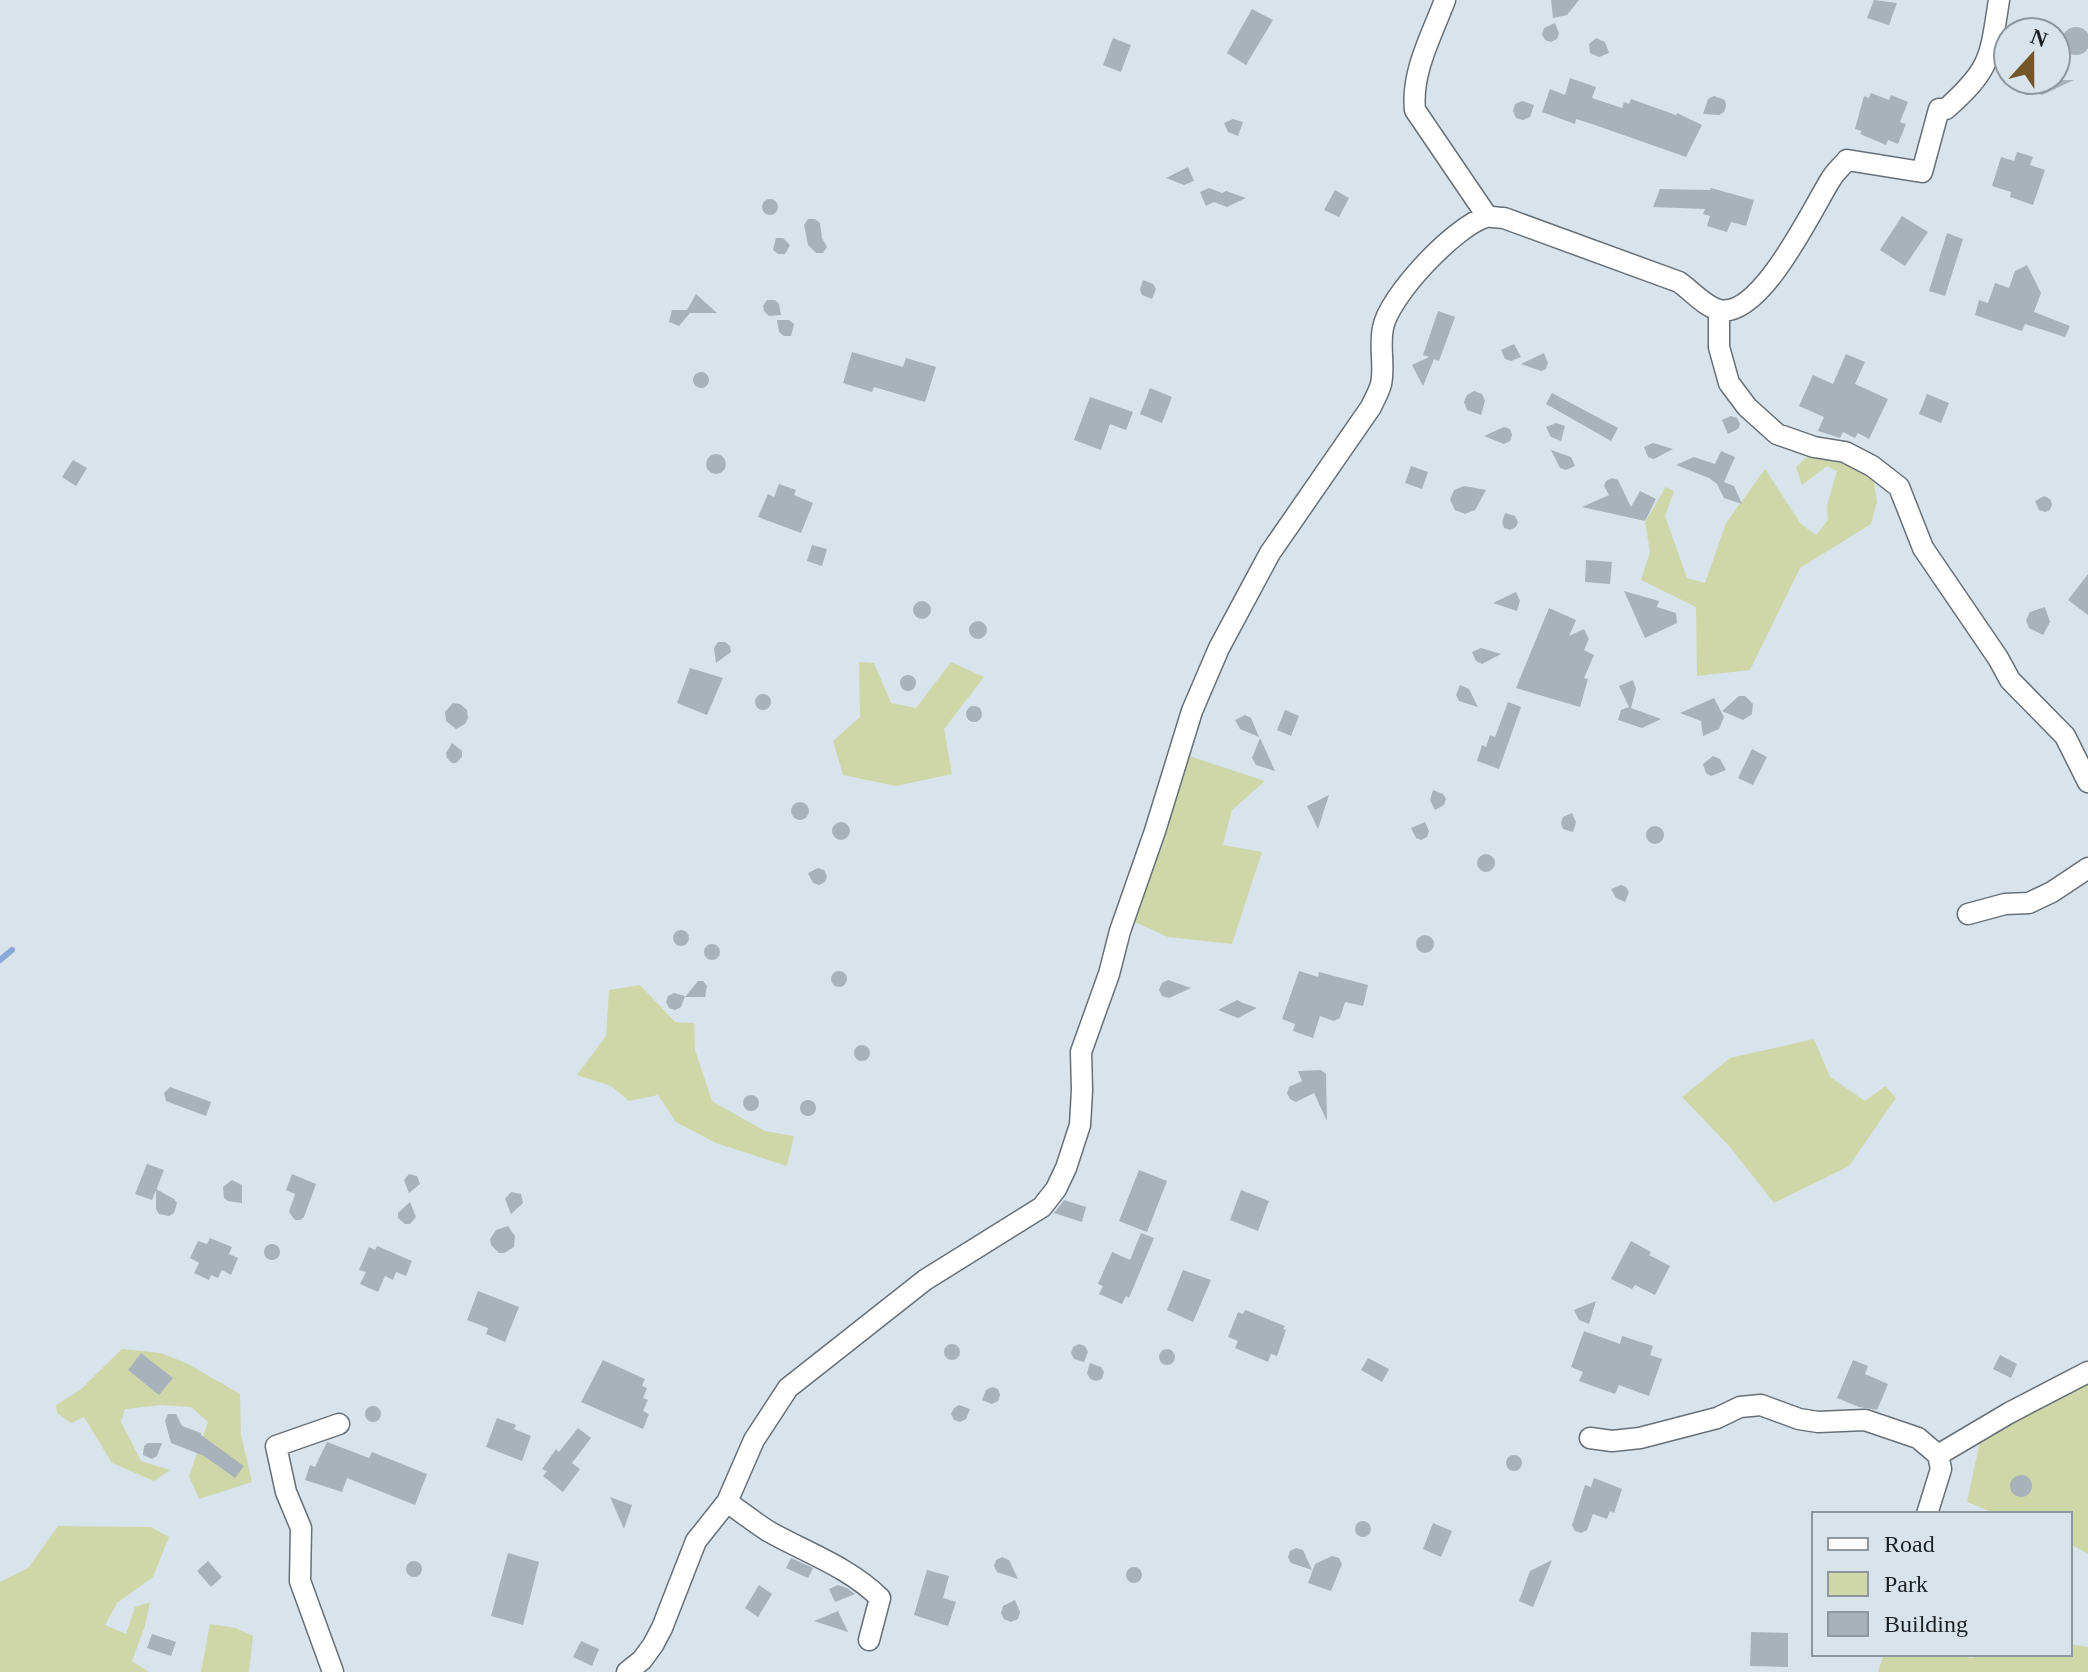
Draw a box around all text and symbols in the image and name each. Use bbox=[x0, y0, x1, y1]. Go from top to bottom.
north arrow bbox=[1992, 16, 2072, 96]
text: N bbox=[2027, 23, 2051, 52]
legend bbox=[1812, 1512, 2072, 1656]
text: Road bbox=[1884, 1531, 1935, 1557]
text: Park bbox=[1884, 1571, 1928, 1597]
text: Building bbox=[1884, 1611, 1968, 1637]

